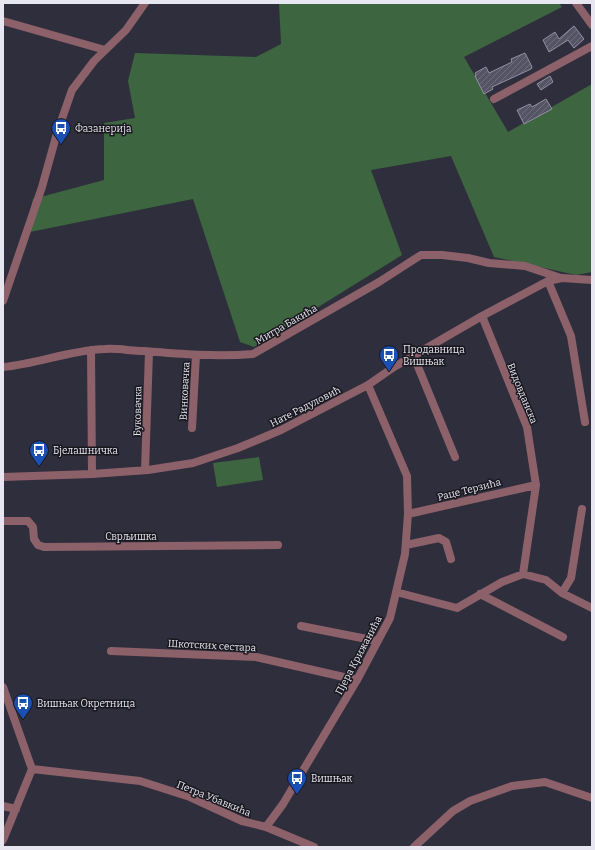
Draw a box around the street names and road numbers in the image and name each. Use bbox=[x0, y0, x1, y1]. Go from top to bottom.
street label: Митра Бакића bbox=[253, 302, 320, 347]
street label: Винковачка bbox=[177, 361, 193, 421]
street label: Видовданска bbox=[504, 361, 540, 426]
street label: Нате Радуловић bbox=[268, 384, 343, 430]
street label: Буковачка bbox=[132, 385, 144, 436]
street label: Раце Терзића bbox=[436, 476, 503, 504]
street label: Сврљишка bbox=[105, 531, 157, 543]
street label: Пјера Крижанића bbox=[333, 614, 385, 697]
street label: Шкотских сестара bbox=[168, 638, 257, 654]
street label: Петра Убавкића bbox=[175, 778, 253, 819]

